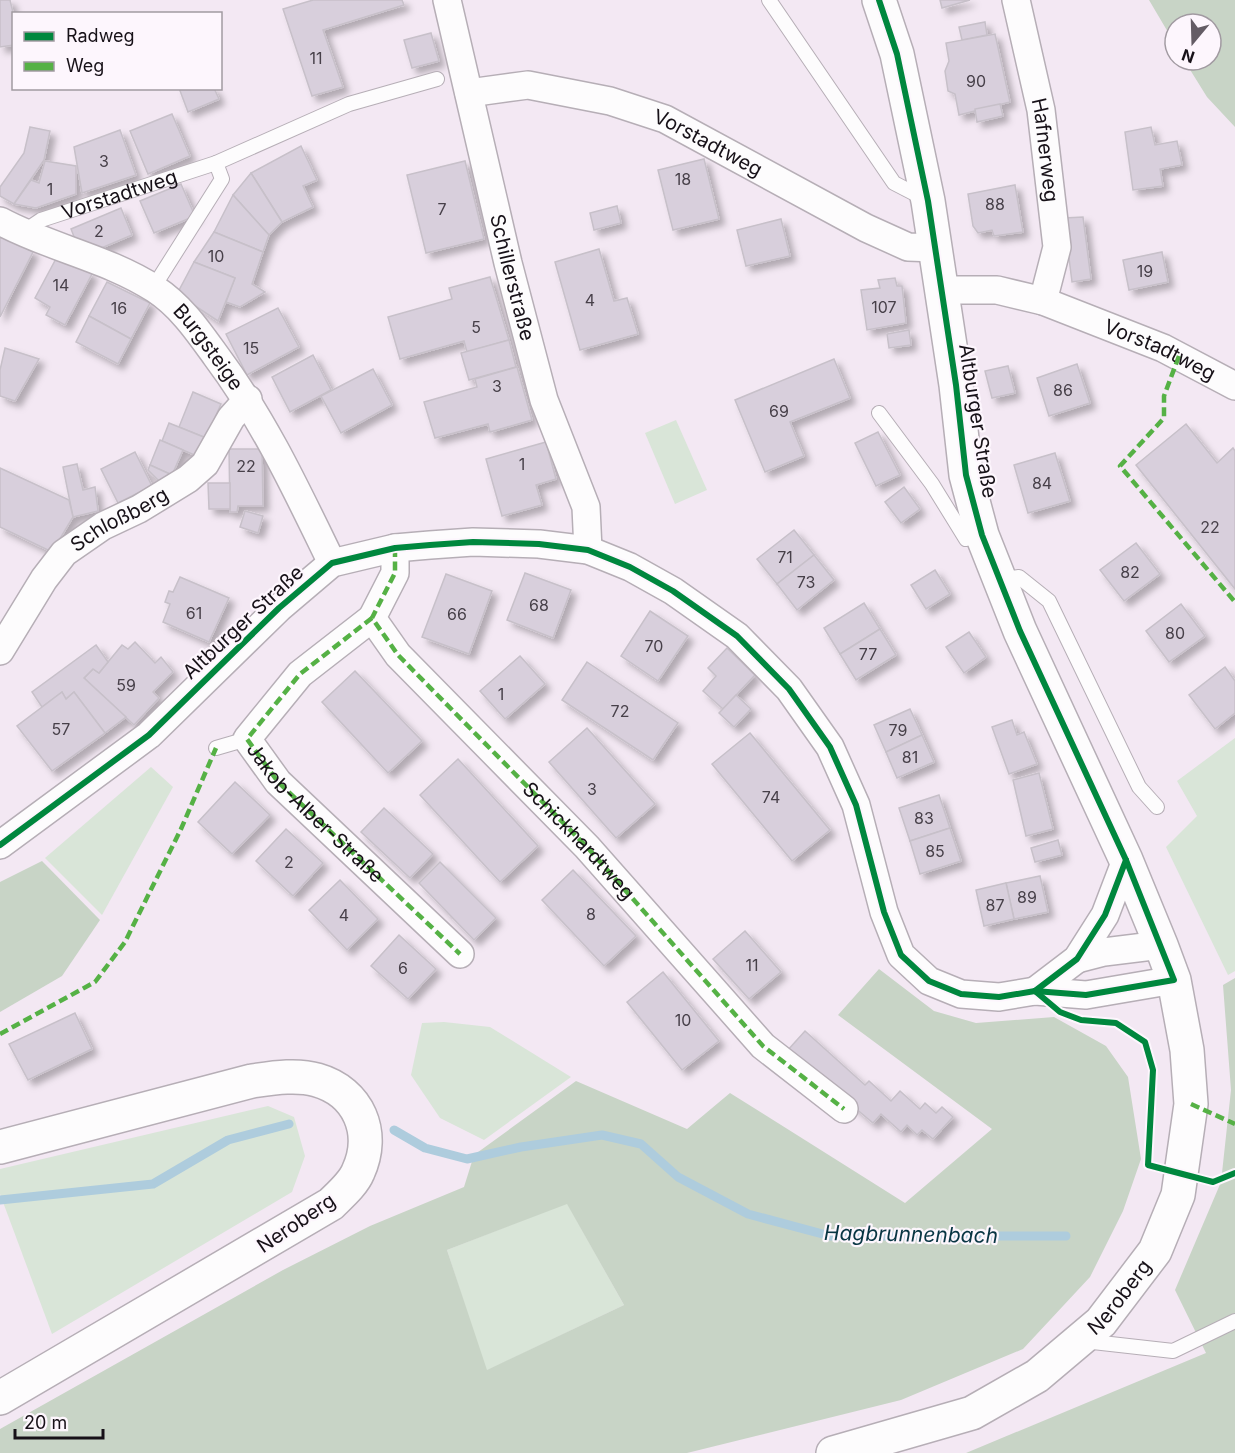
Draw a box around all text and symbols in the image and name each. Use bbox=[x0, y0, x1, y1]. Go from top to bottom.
legend bbox=[12, 12, 222, 90]
north arrow bbox=[1163, 12, 1223, 72]
text: Radweg bbox=[66, 25, 135, 46]
text: N bbox=[1179, 45, 1197, 68]
house number: 11 bbox=[309, 48, 323, 68]
text: Weg bbox=[66, 55, 104, 76]
house number: 90 bbox=[966, 71, 986, 91]
street label: Hafnerweg bbox=[1027, 96, 1064, 203]
street label: Vorstadtweg bbox=[651, 104, 767, 182]
house number: 3 bbox=[99, 151, 109, 171]
street label: Vorstadtweg bbox=[58, 164, 180, 224]
house number: 18 bbox=[675, 169, 691, 189]
house number: 1 bbox=[47, 179, 53, 199]
house number: 88 bbox=[985, 194, 1005, 214]
house number: 7 bbox=[437, 199, 447, 219]
street label: Schillerstraße bbox=[485, 212, 540, 343]
house number: 2 bbox=[94, 221, 104, 241]
house number: 10 bbox=[208, 246, 224, 266]
house number: 19 bbox=[1137, 261, 1153, 281]
house number: 14 bbox=[53, 275, 69, 295]
house number: 4 bbox=[585, 290, 595, 310]
house number: 107 bbox=[871, 297, 897, 317]
house number: 16 bbox=[111, 298, 127, 318]
street label: Burgsteige bbox=[168, 299, 249, 395]
street label: Vorstadtweg bbox=[1101, 314, 1220, 386]
house number: 5 bbox=[471, 317, 481, 337]
house number: 15 bbox=[243, 338, 259, 358]
street label: Altburger Straße bbox=[954, 342, 1002, 500]
house number: 3 bbox=[492, 376, 502, 396]
house number: 86 bbox=[1053, 380, 1073, 400]
house number: 69 bbox=[769, 401, 789, 421]
house number: 1 bbox=[519, 454, 525, 474]
house number: 22 bbox=[236, 456, 256, 476]
house number: 84 bbox=[1032, 473, 1052, 493]
street label: Schloßberg bbox=[66, 482, 172, 557]
house number: 22 bbox=[1200, 517, 1220, 537]
house number: 71 bbox=[777, 547, 793, 567]
street label: Altburger Straße bbox=[178, 560, 308, 684]
house number: 82 bbox=[1120, 562, 1140, 582]
house number: 73 bbox=[797, 572, 815, 592]
house number: 68 bbox=[529, 595, 549, 615]
house number: 61 bbox=[186, 603, 202, 623]
house number: 66 bbox=[447, 604, 467, 624]
house number: 80 bbox=[1165, 623, 1185, 643]
house number: 70 bbox=[645, 636, 663, 656]
house number: 77 bbox=[859, 644, 877, 664]
house number: 59 bbox=[116, 675, 136, 695]
house number: 1 bbox=[498, 684, 504, 704]
house number: 72 bbox=[611, 701, 629, 721]
house number: 57 bbox=[52, 719, 70, 739]
house number: 79 bbox=[889, 720, 907, 740]
street label: Jakob-Alber-Straße bbox=[242, 738, 389, 888]
house number: 81 bbox=[902, 747, 918, 767]
street label: Schickhardtweg bbox=[518, 777, 640, 905]
house number: 3 bbox=[587, 779, 597, 799]
house number: 74 bbox=[762, 787, 780, 807]
house number: 83 bbox=[914, 808, 934, 828]
house number: 85 bbox=[925, 841, 945, 861]
house number: 2 bbox=[284, 852, 294, 872]
house number: 89 bbox=[1017, 887, 1037, 907]
house number: 87 bbox=[986, 895, 1004, 915]
house number: 8 bbox=[586, 904, 596, 924]
house number: 4 bbox=[339, 905, 349, 925]
house number: 11 bbox=[745, 955, 759, 975]
house number: 6 bbox=[398, 958, 408, 978]
house number: 10 bbox=[675, 1010, 691, 1030]
street label: Neroberg bbox=[252, 1188, 340, 1258]
water label: Hagbrunnenbach bbox=[824, 1220, 998, 1248]
street label: Neroberg bbox=[1083, 1255, 1156, 1340]
scale bar bbox=[15, 1402, 104, 1440]
text: 20 m bbox=[24, 1412, 67, 1433]

